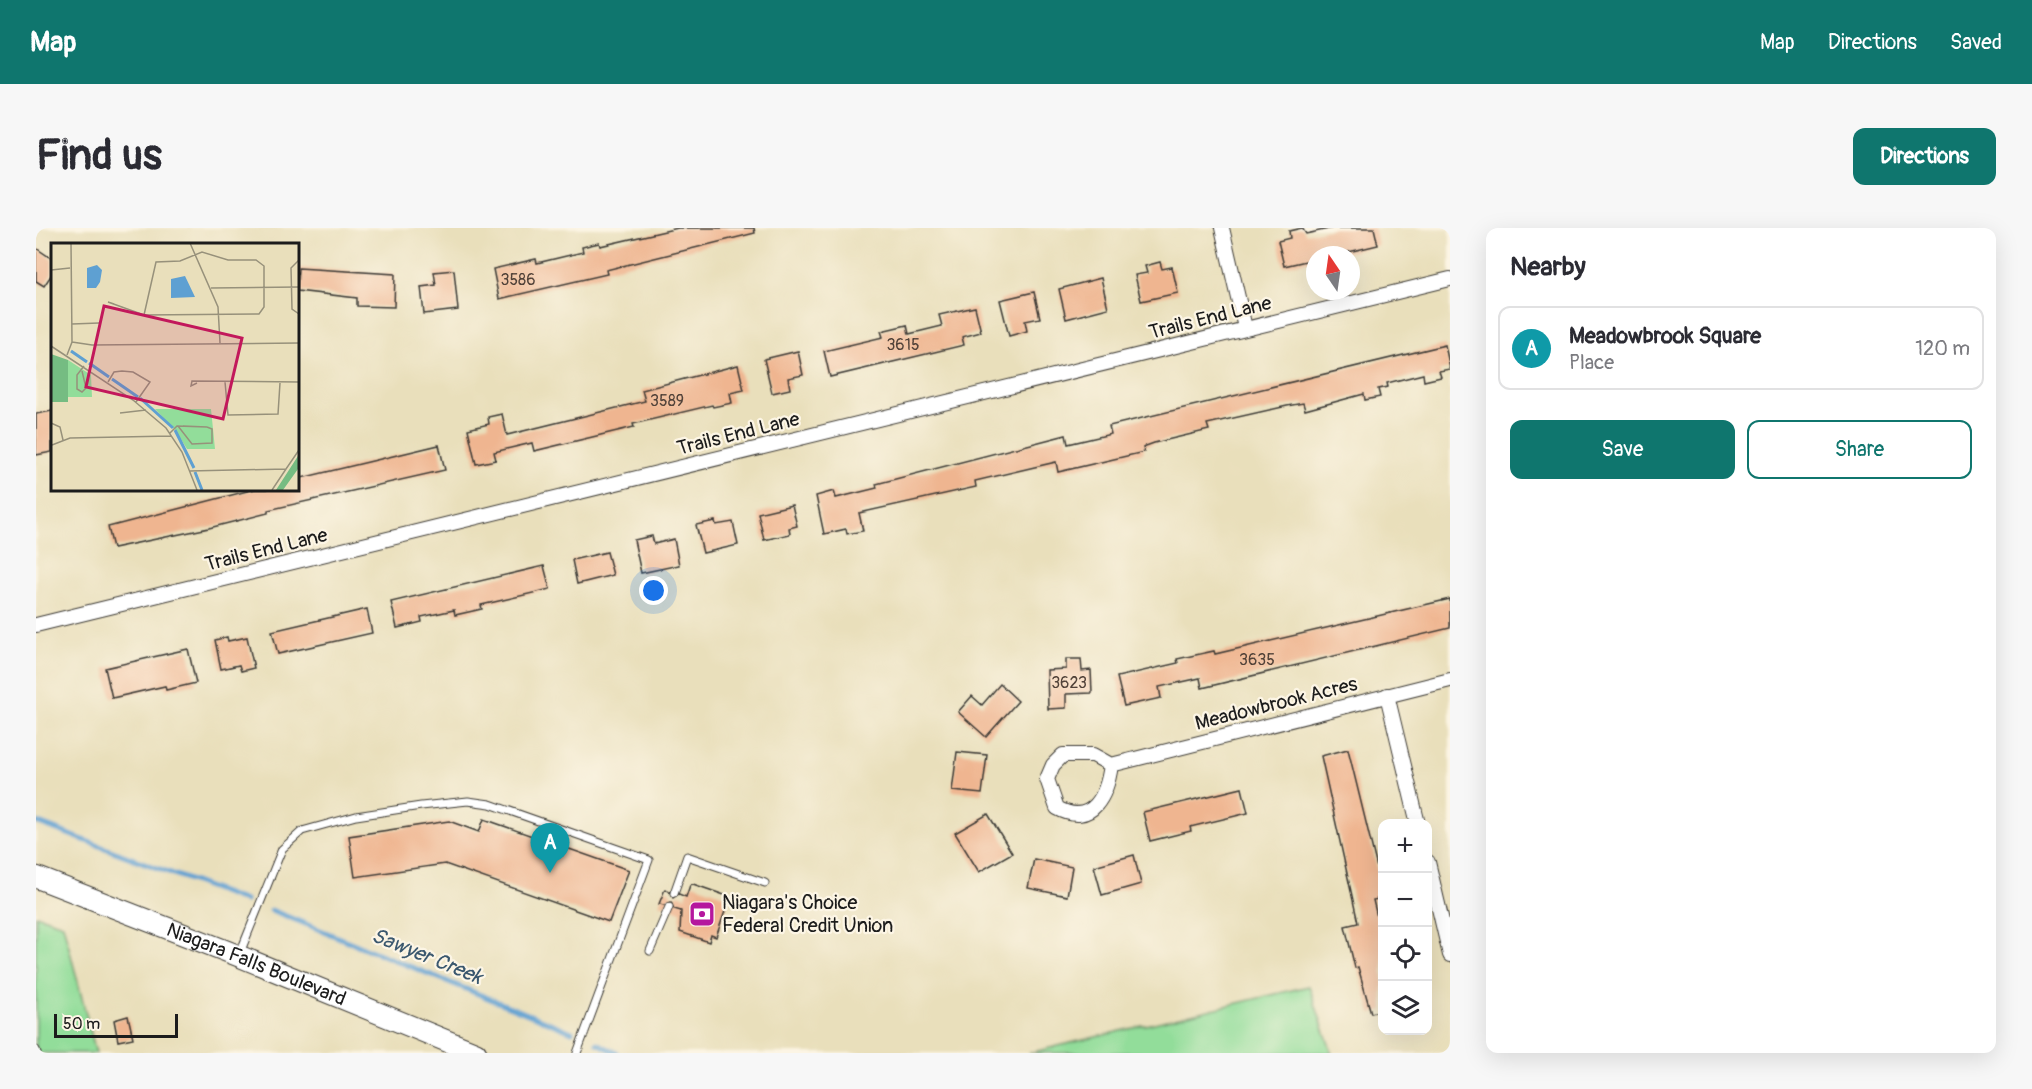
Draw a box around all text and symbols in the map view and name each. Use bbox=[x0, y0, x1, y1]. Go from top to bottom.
text: Map bbox=[30, 25, 76, 60]
text: Map bbox=[1760, 29, 1795, 56]
text: Directions bbox=[1828, 29, 1917, 56]
text: Saved bbox=[1950, 29, 2002, 56]
button: Directions bbox=[1853, 128, 1996, 185]
text: Find us bbox=[36, 130, 162, 182]
inset map bbox=[51, 243, 298, 490]
north arrow bbox=[1306, 246, 1360, 300]
text: Nearby bbox=[1510, 251, 1586, 283]
house number: 3586 bbox=[501, 270, 535, 290]
street label: Trails End Lane bbox=[1146, 290, 1274, 345]
text: Meadowbrook Square bbox=[1569, 322, 1761, 350]
house number: 3615 bbox=[886, 335, 920, 355]
text: A bbox=[1525, 336, 1538, 361]
text: 120 m bbox=[1915, 336, 1970, 361]
text: Place bbox=[1569, 350, 1614, 375]
house number: 3589 bbox=[650, 391, 684, 411]
street label: Trails End Lane bbox=[674, 406, 802, 461]
button: Save bbox=[1510, 420, 1735, 479]
button: Share bbox=[1747, 420, 1972, 479]
street label: Trails End Lane bbox=[202, 522, 330, 577]
your location bbox=[639, 576, 668, 605]
house number: 3635 bbox=[1239, 650, 1275, 670]
street label: Meadowbrook Acres bbox=[1192, 671, 1360, 736]
house number: 3623 bbox=[1051, 673, 1087, 693]
map controls bbox=[1378, 819, 1432, 1035]
button: + bbox=[1378, 819, 1432, 873]
pin: A bbox=[530, 824, 570, 873]
button: − bbox=[1378, 873, 1432, 927]
place label: Niagara's Choice Federal Credit Union bbox=[722, 890, 893, 938]
bank icon: Niagara's Choice Federal Credit Union bbox=[687, 899, 717, 929]
street label: Niagara Falls Boulevard bbox=[163, 917, 350, 1012]
water label: Sawyer Creek bbox=[368, 922, 488, 992]
button: locate bbox=[1378, 927, 1432, 981]
button: layers bbox=[1378, 981, 1432, 1035]
scale bar bbox=[54, 1011, 178, 1038]
text: 50 m bbox=[63, 1014, 100, 1034]

